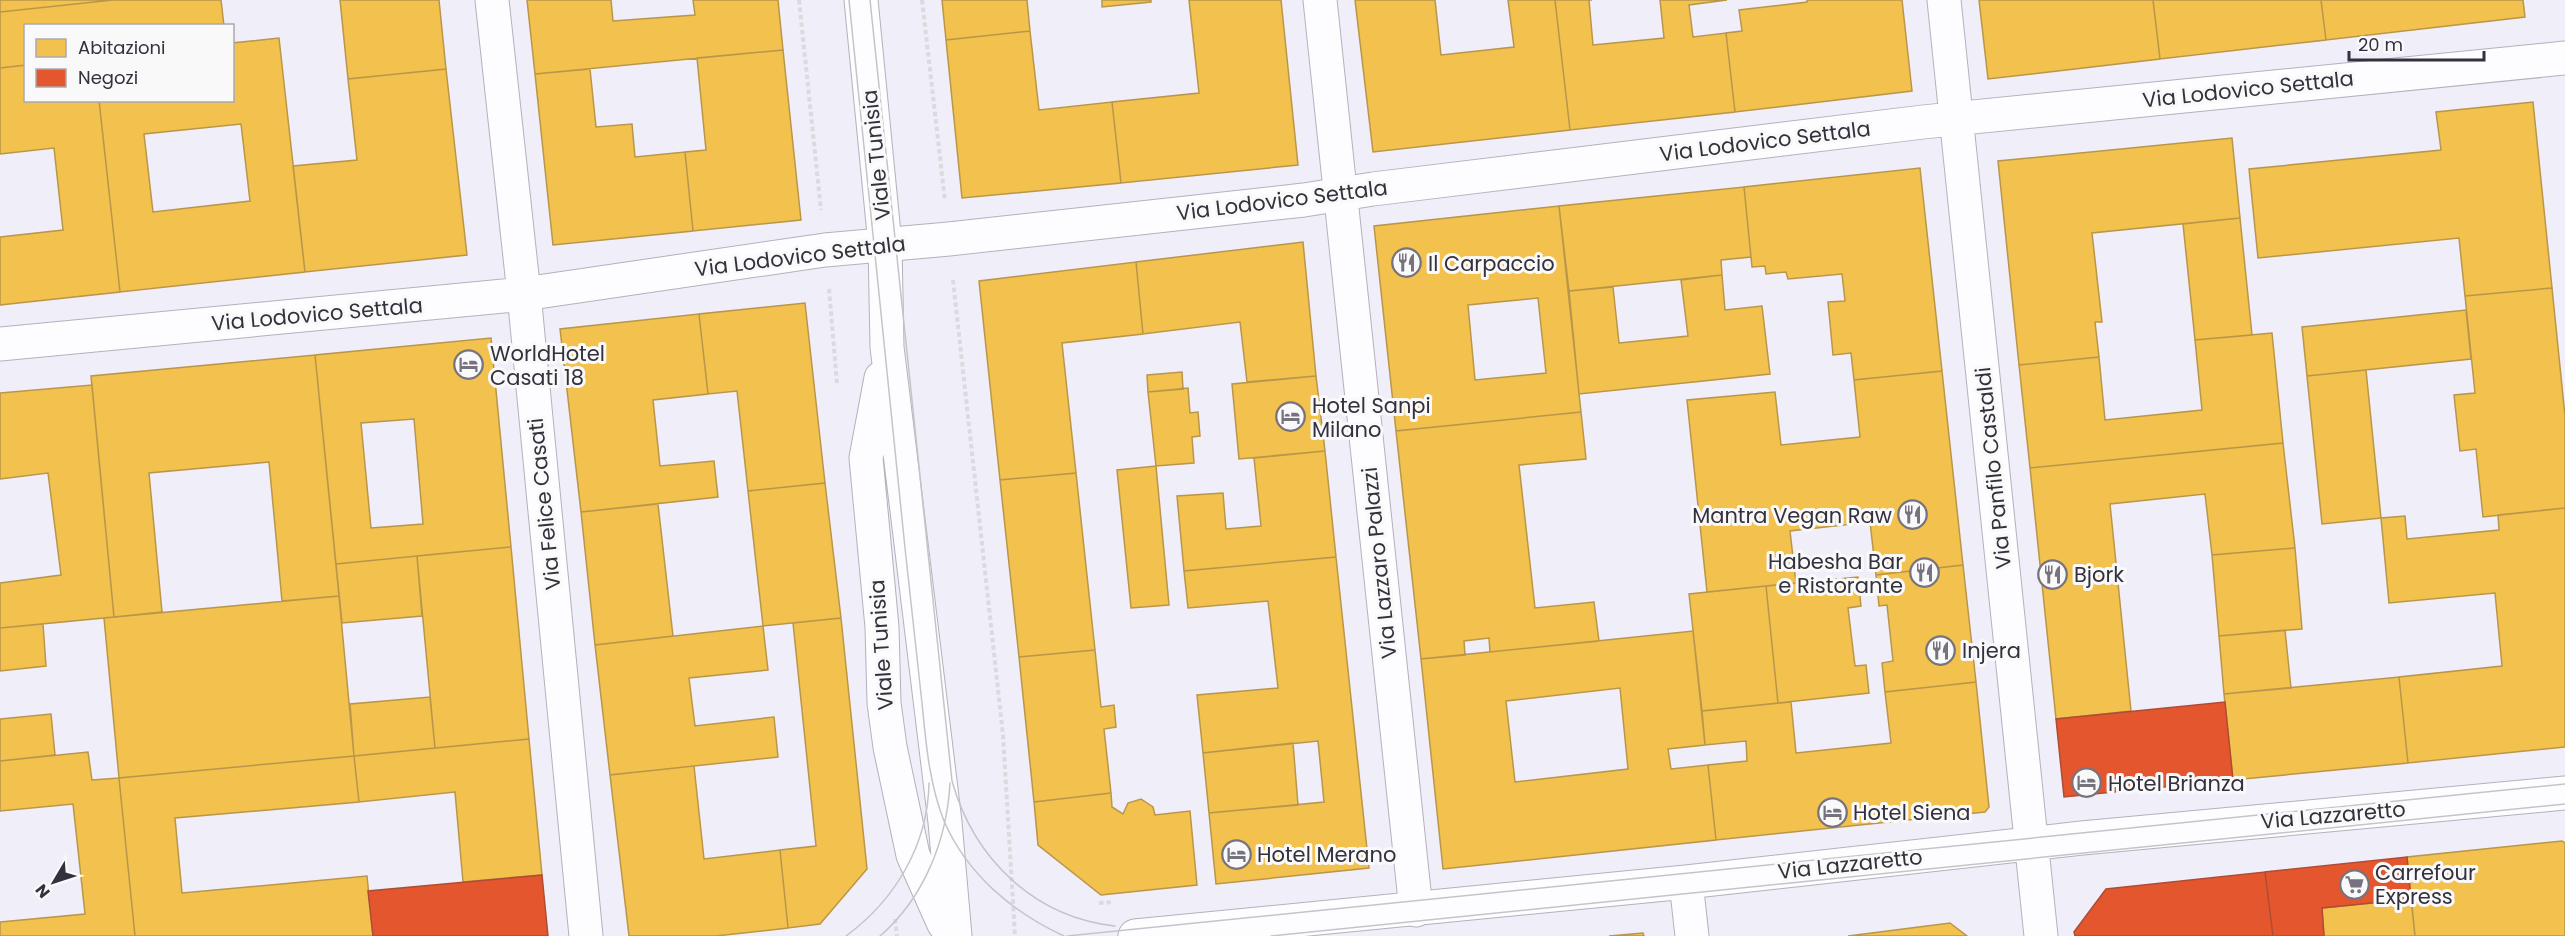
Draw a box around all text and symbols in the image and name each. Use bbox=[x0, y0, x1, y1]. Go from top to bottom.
legend bbox=[24, 24, 234, 102]
scale bar bbox=[2349, 24, 2484, 62]
text: 20 m bbox=[2358, 32, 2403, 57]
text: Abitazioni bbox=[78, 35, 166, 60]
street label: Via Lodovico Settala bbox=[2141, 63, 2355, 115]
text: Negozi bbox=[78, 65, 138, 90]
street label: Viale Tunisia bbox=[855, 88, 897, 222]
street label: Via Lodovico Settala bbox=[1658, 114, 1872, 168]
street label: Via Lodovico Settala bbox=[1175, 173, 1389, 227]
street label: Via Lodovico Settala bbox=[693, 229, 907, 283]
restaurant icon: Il Carpaccio bbox=[1391, 247, 1423, 279]
place label: Il Carpaccio bbox=[1428, 249, 1555, 278]
street label: Via Lodovico Settala bbox=[210, 290, 424, 338]
place label: WorldHotel Casati 18 bbox=[490, 339, 605, 392]
hotel icon: WorldHotel Casati 18 bbox=[453, 349, 485, 381]
street label: Via Panfilo Castaldi bbox=[1968, 366, 2018, 570]
place label: Hotel Sanpi Milano bbox=[1312, 391, 1431, 444]
hotel icon: Hotel Sanpi Milano bbox=[1275, 401, 1307, 433]
street label: Via Felice Casati bbox=[521, 417, 567, 591]
street label: Via Lazzaro Palazzi bbox=[1355, 466, 1403, 660]
restaurant icon: Mantra Vegan Raw bbox=[1897, 499, 1929, 531]
place label: Mantra Vegan Raw bbox=[1692, 501, 1892, 530]
place label: Habesha Bar e Ristorante bbox=[1768, 547, 1903, 600]
restaurant icon: Habesha Bar e Ristorante bbox=[1908, 557, 1940, 589]
restaurant icon: Bjork bbox=[2037, 558, 2069, 590]
place label: Bjork bbox=[2074, 560, 2124, 589]
street label: Viale Tunisia bbox=[862, 579, 900, 711]
restaurant icon: Injera bbox=[1925, 634, 1957, 666]
place label: Injera bbox=[1962, 636, 2021, 665]
hotel icon: Hotel Brianza bbox=[2071, 767, 2103, 799]
place label: Hotel Brianza bbox=[2108, 769, 2245, 798]
street label: Via Lazzaretto bbox=[2259, 794, 2407, 836]
hotel icon: Hotel Siena bbox=[1816, 796, 1848, 828]
place label: Hotel Siena bbox=[1853, 798, 1971, 827]
hotel icon: Hotel Merano bbox=[1220, 838, 1252, 870]
place label: Hotel Merano bbox=[1257, 840, 1396, 869]
street label: Via Lazzaretto bbox=[1776, 842, 1924, 886]
north arrow bbox=[24, 852, 84, 912]
place label: Carrefour Express bbox=[2375, 858, 2476, 911]
supermarket icon: Carrefour Express bbox=[2338, 868, 2370, 900]
text: N bbox=[30, 879, 55, 903]

